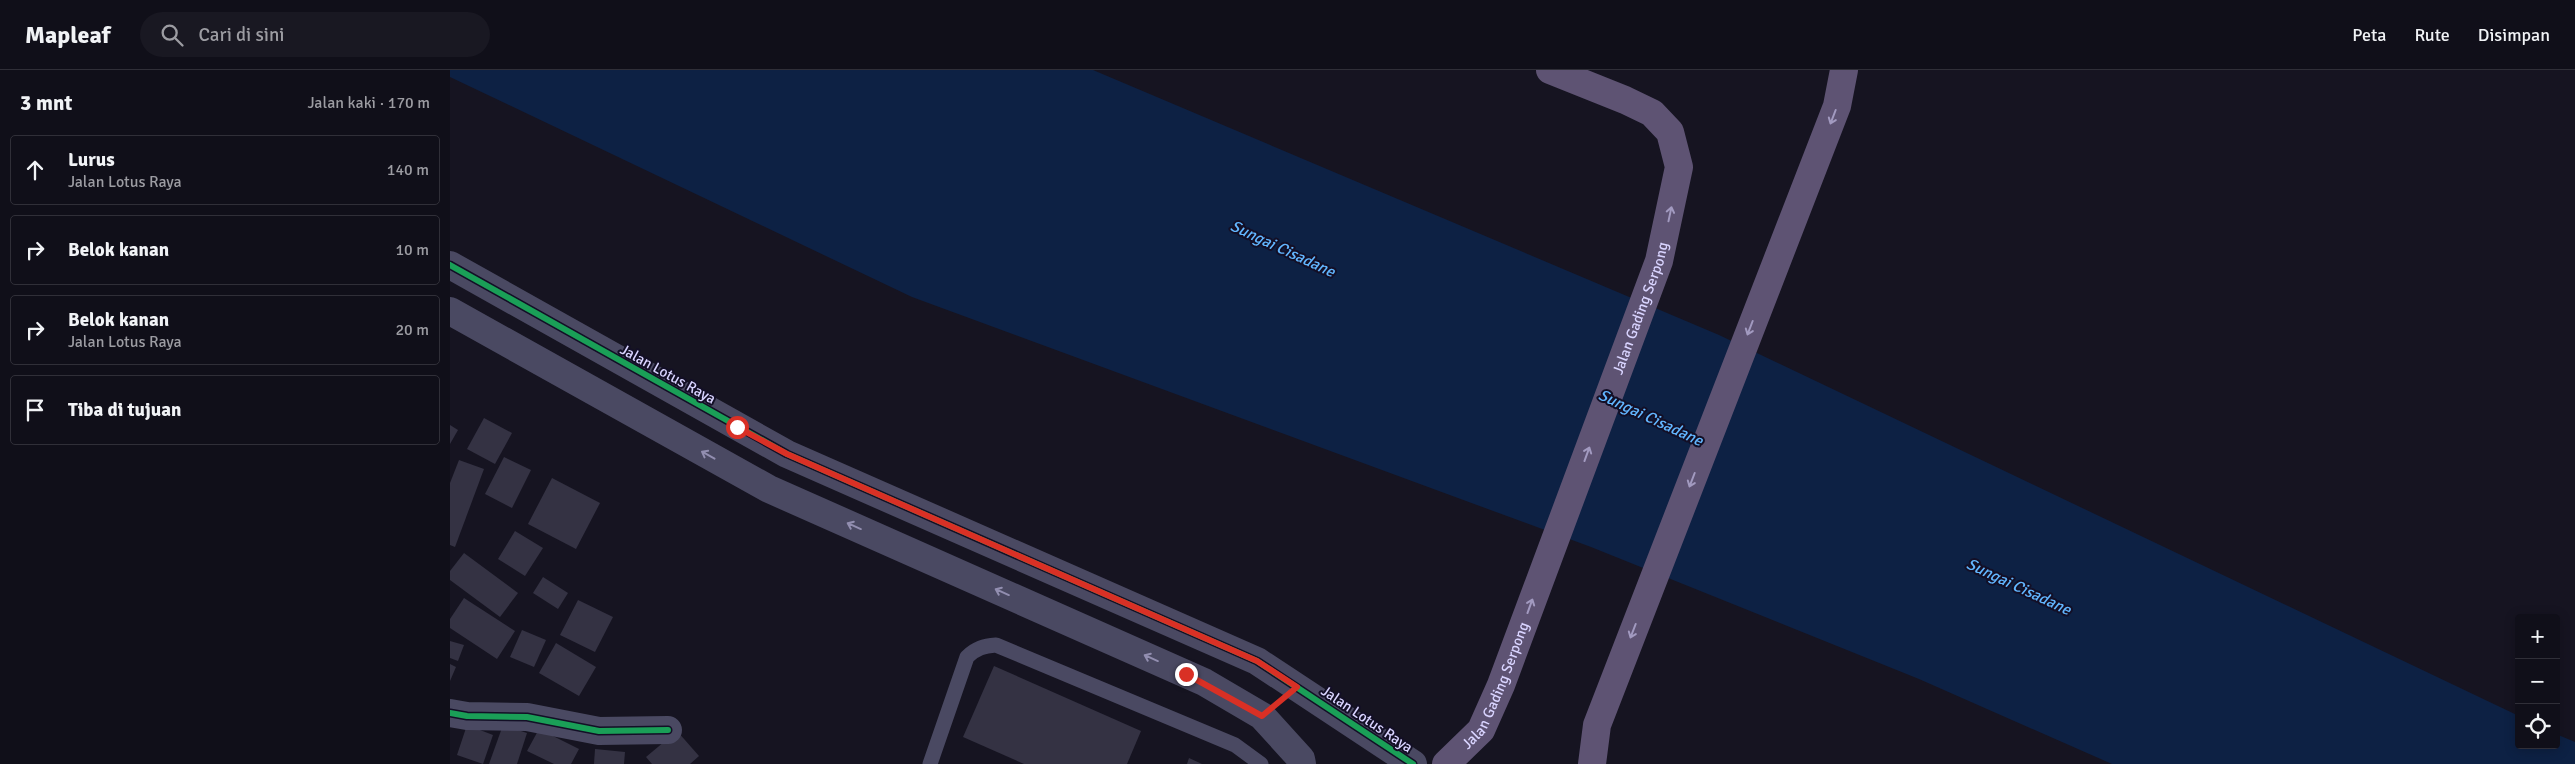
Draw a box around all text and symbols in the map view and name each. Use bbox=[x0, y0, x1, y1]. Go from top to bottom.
search box bbox=[140, 12, 490, 57]
text: Mapleaf bbox=[25, 20, 110, 50]
icon: search bbox=[158, 21, 186, 49]
text: Cari di sini bbox=[198, 23, 284, 47]
text: Peta bbox=[2352, 24, 2386, 46]
text: Rute bbox=[2414, 24, 2450, 46]
text: Disimpan bbox=[2478, 24, 2550, 46]
text: 3 mnt bbox=[20, 90, 72, 116]
text: Jalan kaki · 170 m bbox=[308, 93, 430, 113]
one-way arrow bbox=[1828, 109, 1837, 124]
text: Lurus bbox=[68, 148, 115, 172]
icon: ahead bbox=[21, 156, 49, 184]
text: 140 m bbox=[387, 160, 429, 180]
text: Jalan Lotus Raya bbox=[68, 172, 182, 192]
one-way arrow bbox=[1666, 206, 1675, 222]
water label: Sungai Cisadane bbox=[1227, 216, 1339, 282]
icon: right bbox=[21, 236, 49, 264]
text: Belok kanan bbox=[68, 238, 169, 262]
text: 10 m bbox=[395, 240, 429, 260]
street label: Jalan Gading Serpong bbox=[1609, 240, 1672, 377]
text: Belok kanan bbox=[68, 308, 169, 332]
icon: right bbox=[21, 316, 49, 344]
text: 20 m bbox=[395, 320, 429, 340]
one-way arrow bbox=[1745, 320, 1755, 335]
text: Jalan Lotus Raya bbox=[68, 332, 182, 352]
street label: Jalan Lotus Raya bbox=[617, 340, 719, 408]
water label: Sungai Cisadane bbox=[1595, 385, 1707, 451]
icon: arrive bbox=[21, 396, 49, 424]
text: Tiba di tujuan bbox=[68, 398, 181, 422]
route start bbox=[726, 416, 749, 439]
one-way arrow bbox=[1583, 447, 1592, 462]
one-way arrow bbox=[701, 450, 716, 459]
one-way arrow bbox=[1687, 472, 1696, 487]
one-way arrow bbox=[847, 521, 862, 531]
water label: Sungai Cisadane bbox=[1963, 554, 2075, 620]
one-way arrow bbox=[995, 587, 1010, 597]
one-way arrow bbox=[1526, 599, 1535, 615]
map controls bbox=[2515, 614, 2560, 749]
button: + bbox=[2515, 614, 2560, 659]
street label: Jalan Gading Serpong bbox=[1458, 619, 1533, 753]
one-way arrow bbox=[1628, 624, 1637, 639]
one-way arrow bbox=[1144, 653, 1159, 663]
button: − bbox=[2515, 659, 2560, 704]
route end bbox=[1175, 663, 1198, 686]
street label: Jalan Lotus Raya bbox=[1318, 682, 1416, 756]
button: locate bbox=[2515, 704, 2560, 749]

